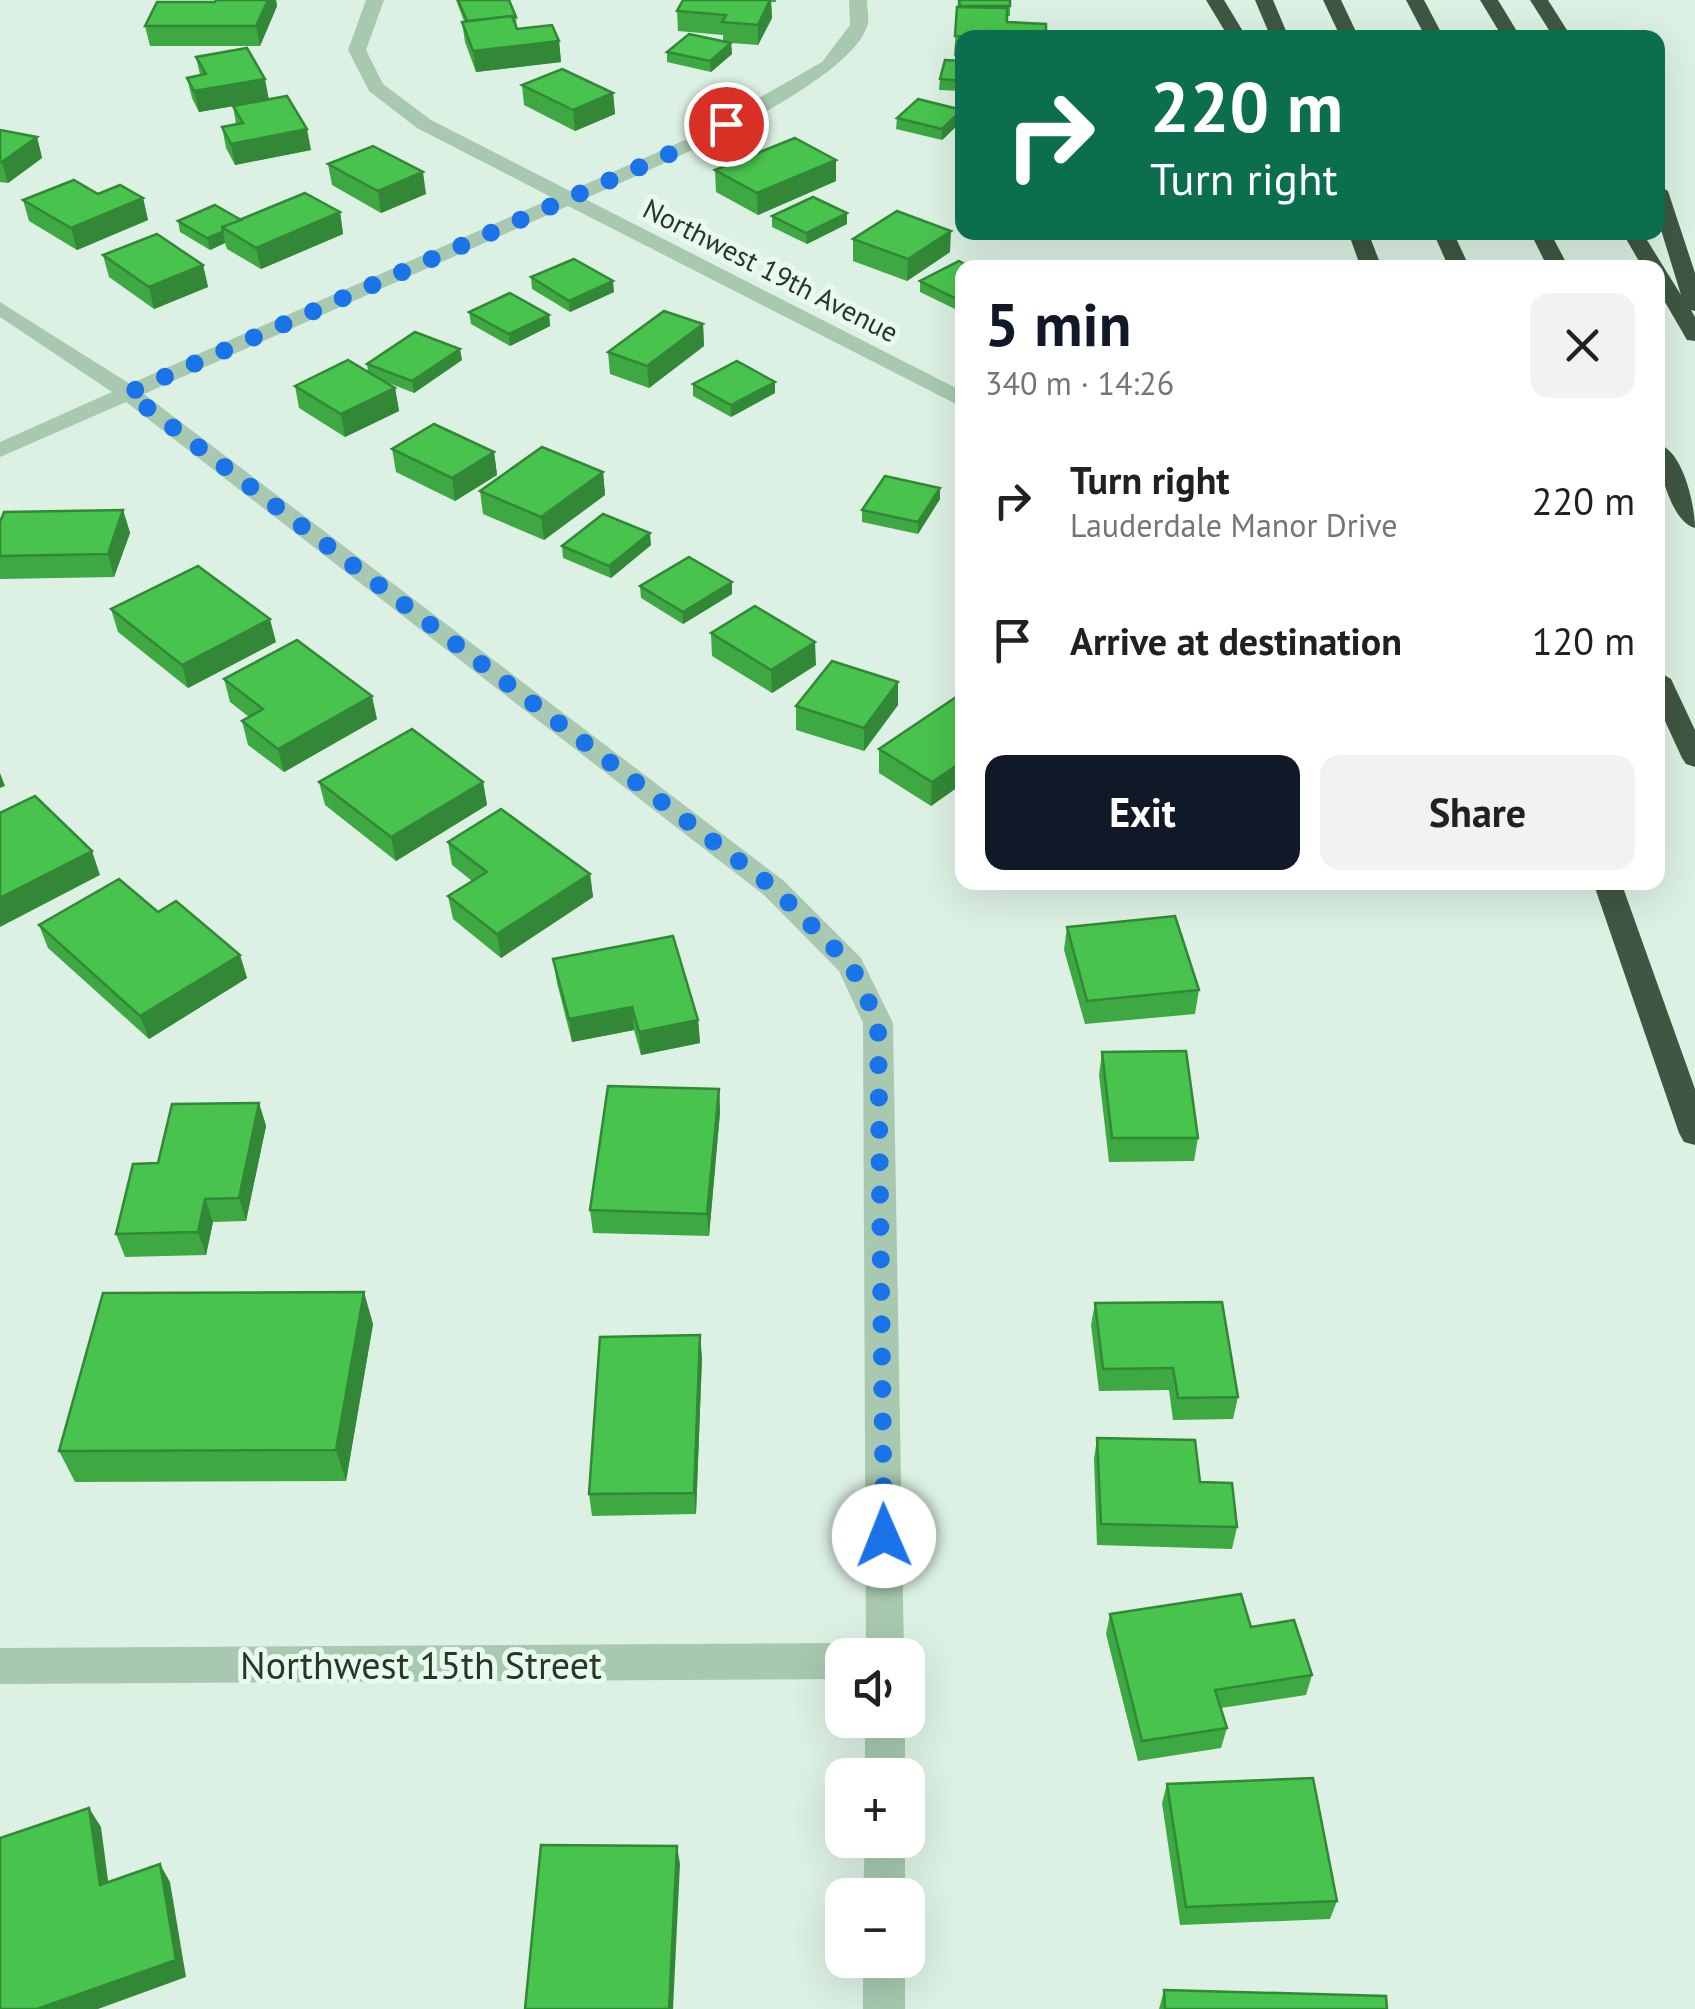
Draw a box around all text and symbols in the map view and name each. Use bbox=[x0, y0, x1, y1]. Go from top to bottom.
text: 220 m bbox=[1150, 61, 1343, 151]
icon: right bbox=[985, 70, 1115, 200]
pin bbox=[684, 82, 769, 167]
icon: arrive bbox=[699, 97, 754, 152]
text: Turn right bbox=[1150, 149, 1338, 207]
street label: Northwest 19th Avenue bbox=[637, 190, 905, 350]
text: 5 min bbox=[985, 285, 1131, 363]
button: close bbox=[1530, 293, 1635, 398]
text: 340 m · 14:26 bbox=[985, 362, 1174, 404]
text: Turn right bbox=[1070, 455, 1230, 504]
icon: right bbox=[985, 473, 1040, 528]
text: 220 m bbox=[1532, 476, 1635, 525]
text: Lauderdale Manor Drive bbox=[1070, 504, 1398, 546]
icon: arrive bbox=[985, 613, 1040, 668]
text: Arrive at destination bbox=[1070, 616, 1402, 665]
text: 120 m bbox=[1532, 616, 1635, 665]
button: Exit bbox=[985, 755, 1300, 870]
button: Share bbox=[1320, 755, 1635, 870]
position arrow bbox=[832, 1484, 936, 1588]
map controls bbox=[825, 1638, 925, 1978]
button: sound bbox=[825, 1638, 925, 1738]
street label: Northwest 15th Street bbox=[240, 1640, 602, 1689]
button: + bbox=[825, 1758, 925, 1858]
button: − bbox=[825, 1878, 925, 1978]

